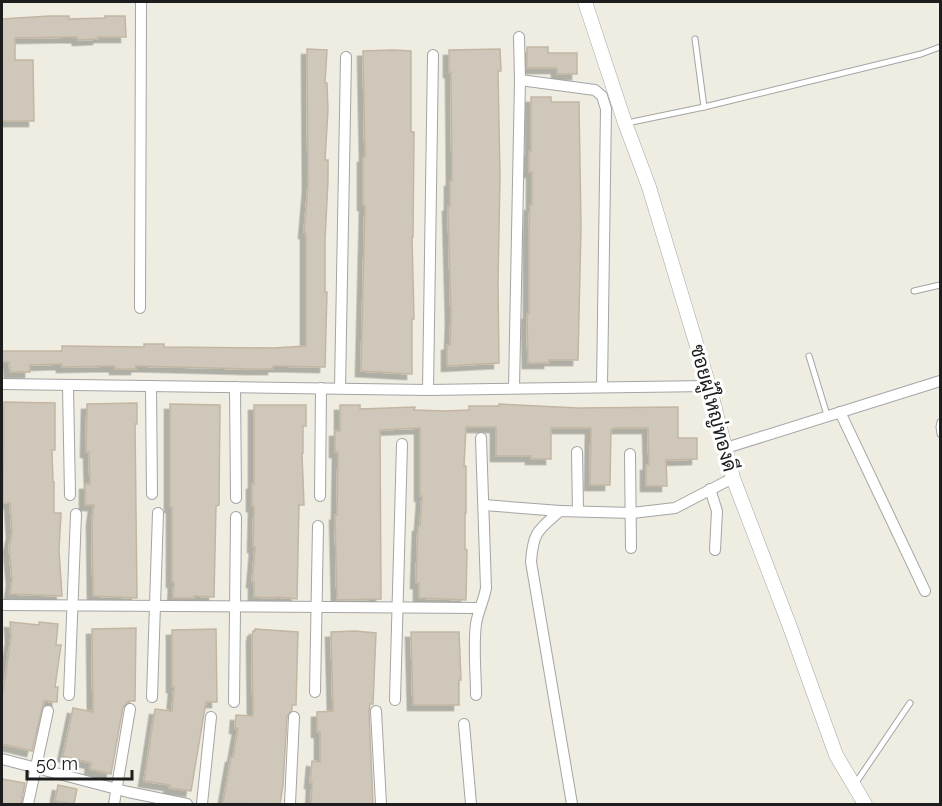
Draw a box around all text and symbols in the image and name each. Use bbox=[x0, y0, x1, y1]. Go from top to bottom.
street label: ซอยผู้ใหญ่ทองดี bbox=[683, 342, 743, 475]
scale bar bbox=[27, 743, 132, 781]
text: 50 m bbox=[36, 753, 78, 774]

